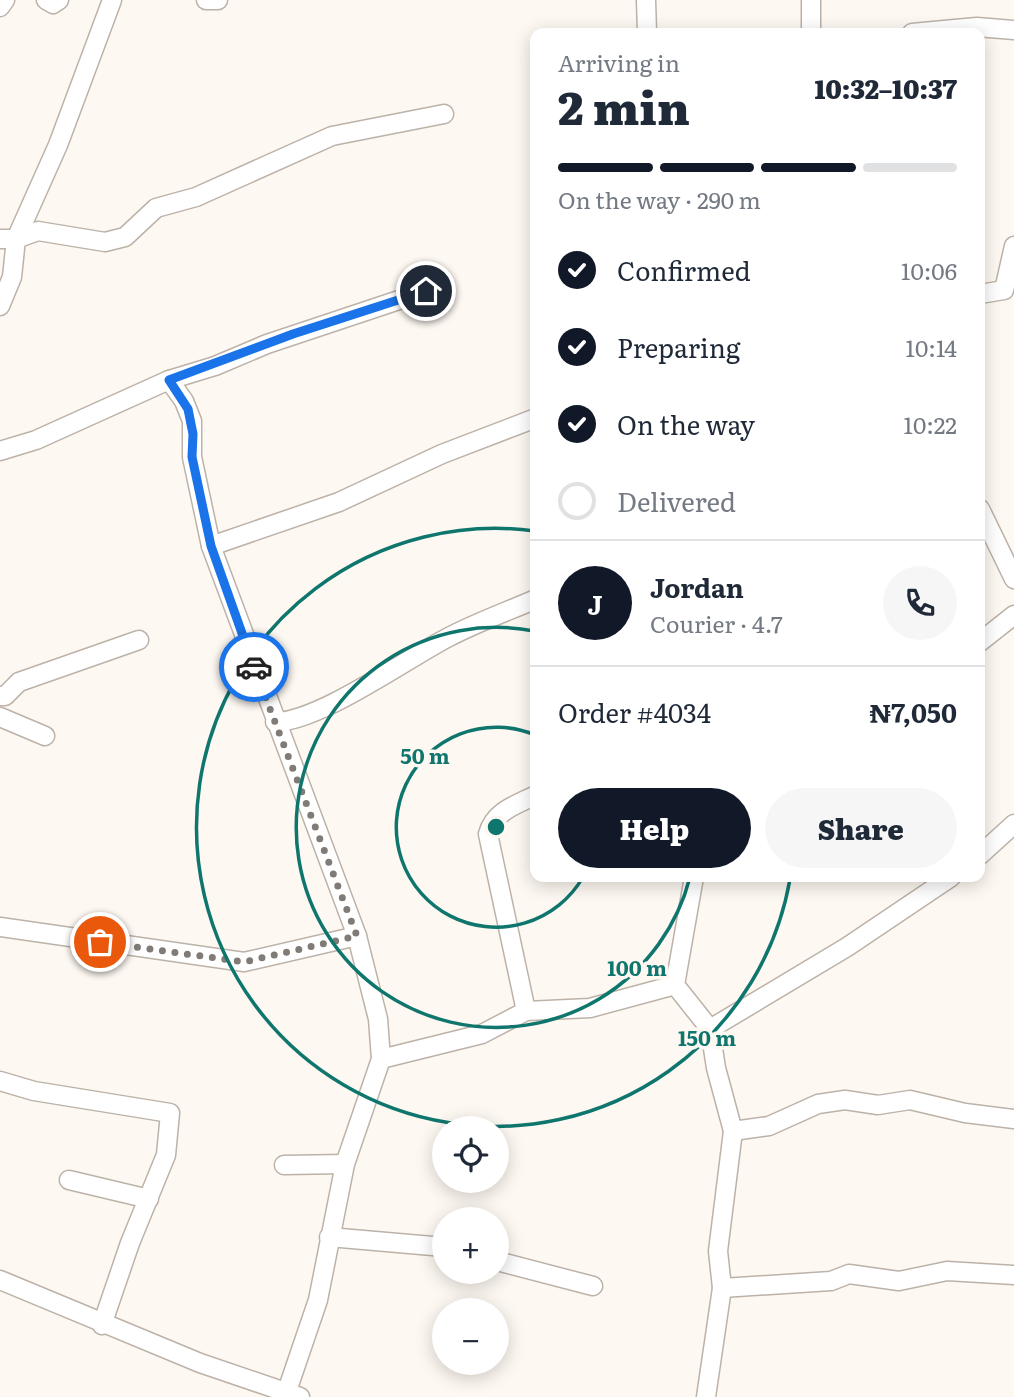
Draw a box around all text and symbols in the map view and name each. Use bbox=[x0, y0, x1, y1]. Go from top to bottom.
text: Arriving in bbox=[558, 45, 680, 79]
text: 10:32–10:37 bbox=[814, 68, 957, 107]
text: 2 min bbox=[558, 71, 690, 139]
text: On the way · 290 m bbox=[558, 182, 761, 216]
text: Confirmed bbox=[617, 250, 751, 289]
icon: check bbox=[558, 251, 596, 289]
text: 10:06 bbox=[901, 253, 957, 287]
pin bbox=[396, 261, 456, 321]
icon: home bbox=[407, 272, 445, 310]
text: Preparing bbox=[617, 327, 740, 366]
icon: check bbox=[558, 328, 596, 366]
text: 10:14 bbox=[906, 330, 957, 364]
text: On the way bbox=[617, 404, 755, 443]
icon: check bbox=[558, 405, 596, 443]
text: 10:22 bbox=[904, 407, 957, 441]
text: Delivered bbox=[617, 481, 736, 520]
button: phone bbox=[883, 566, 957, 640]
text: Jordan bbox=[650, 567, 744, 606]
text: J bbox=[588, 584, 602, 623]
text: Courier · 4.7 bbox=[650, 606, 783, 640]
courier bbox=[219, 632, 289, 702]
icon: car bbox=[235, 648, 273, 686]
text: Order #4034 bbox=[558, 692, 711, 731]
text: ₦7,050 bbox=[869, 692, 957, 731]
text: 50 m bbox=[400, 739, 450, 770]
button: Help bbox=[558, 788, 751, 868]
button: Share bbox=[765, 788, 957, 868]
centre of rings bbox=[484, 815, 508, 839]
pin bbox=[70, 912, 130, 972]
icon: bag bbox=[81, 923, 119, 961]
text: 100 m bbox=[607, 951, 667, 982]
text: 150 m bbox=[678, 1021, 736, 1052]
map controls bbox=[432, 1116, 509, 1375]
button: locate bbox=[432, 1116, 509, 1193]
button: + bbox=[432, 1207, 509, 1284]
button: − bbox=[432, 1298, 509, 1375]

